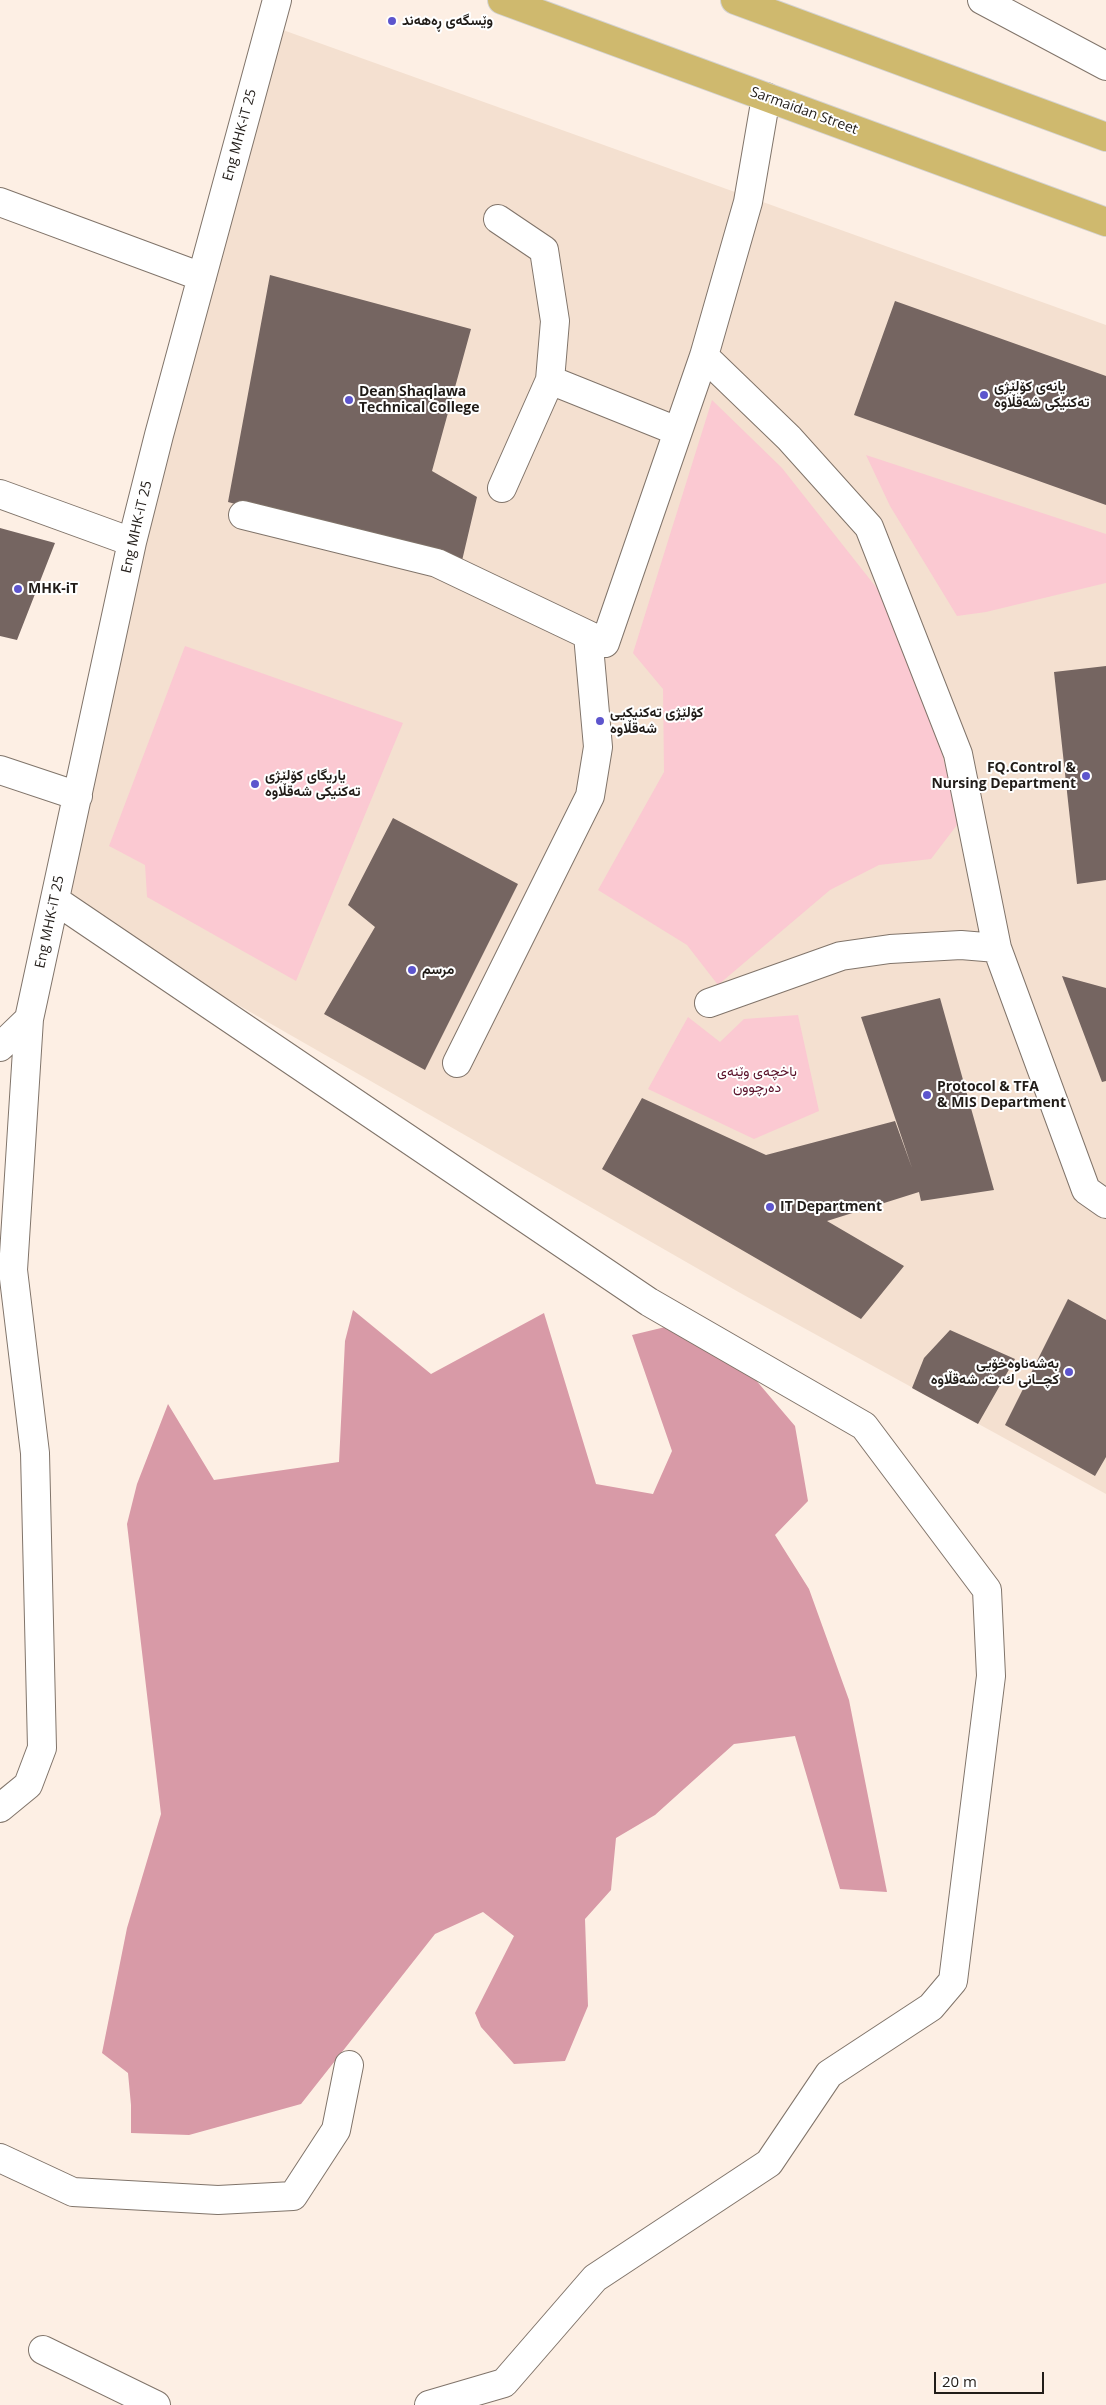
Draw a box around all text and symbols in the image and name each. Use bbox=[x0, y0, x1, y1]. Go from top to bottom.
place label: وێسگەی ڕەهەند bbox=[402, 13, 493, 29]
marker: وێسگەی ڕەهەند bbox=[386, 15, 398, 27]
street label: Sarmaidan Street bbox=[748, 84, 860, 138]
street label: Eng MHK-iT 25 bbox=[220, 87, 260, 183]
place label: یانەی کۆلێژی تەکنیکی شەقڵاوە bbox=[994, 379, 1089, 412]
place label: Dean Shaqlawa Technical College bbox=[359, 384, 479, 417]
marker: یانەی کۆلێژی تەکنیکی شەقڵاوە bbox=[978, 389, 990, 401]
marker: Dean Shaqlawa Technical College bbox=[343, 394, 355, 406]
street label: Eng MHK-iT 25 bbox=[118, 479, 156, 575]
place label: MHK-iT bbox=[28, 581, 78, 597]
marker: MHK-iT bbox=[12, 583, 24, 595]
place label: کۆلێژی تەکنیکیی شەقڵاوە bbox=[610, 705, 703, 738]
marker: کۆلێژی تەکنیکیی شەقڵاوە bbox=[594, 715, 606, 727]
place label: FQ.Control & Nursing Department bbox=[931, 760, 1076, 792]
place label: یاریگای کۆلێژی تەکنیکی شەقڵاوە bbox=[265, 768, 360, 800]
marker: FQ.Control & Nursing Department bbox=[1080, 770, 1092, 782]
marker: یاریگای کۆلێژی تەکنیکی شەقڵاوە bbox=[249, 778, 261, 790]
street label: Eng MHK-iT 25 bbox=[32, 874, 68, 970]
place label: مرسم bbox=[422, 962, 454, 978]
marker: مرسم bbox=[406, 964, 418, 976]
park label: باخچەی وێنەی دەرچوون bbox=[717, 1064, 797, 1096]
place label: Protocol & TFA & MIS Department bbox=[937, 1079, 1066, 1112]
marker: Protocol & TFA & MIS Department bbox=[921, 1089, 933, 1101]
place label: IT Department bbox=[780, 1199, 882, 1215]
marker: IT Department bbox=[764, 1201, 776, 1213]
place label: بەشەناوەخۆیی کچــانی ك.ت. شەقڵاوە bbox=[931, 1356, 1059, 1388]
marker: بەشەناوەخۆیی کچــانی ك.ت. شەقڵاوە bbox=[1063, 1366, 1075, 1378]
scale bar bbox=[936, 2362, 1046, 2394]
text: 20 m bbox=[942, 2371, 977, 2391]

